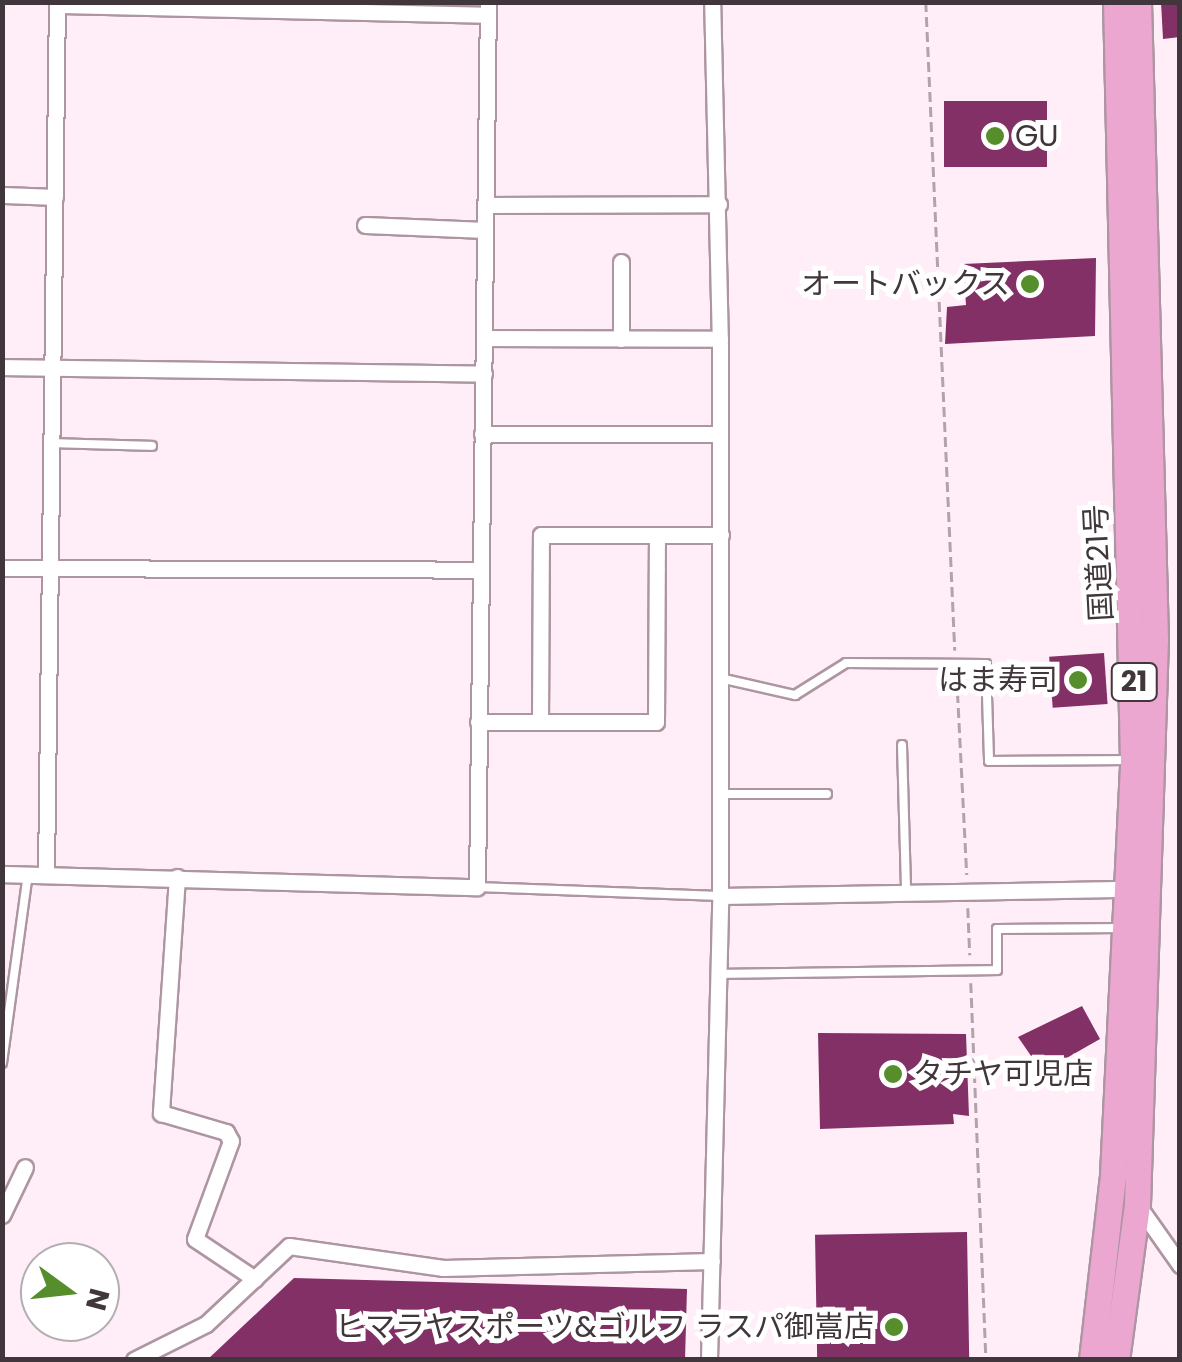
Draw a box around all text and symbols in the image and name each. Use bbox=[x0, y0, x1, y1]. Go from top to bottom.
place label: GU bbox=[1015, 118, 1059, 154]
marker: GU bbox=[984, 125, 1006, 147]
place label: オートバックス bbox=[800, 266, 1010, 302]
marker: オートバックス bbox=[1019, 273, 1041, 295]
street label: 国道21号 bbox=[1078, 504, 1120, 622]
road number: 21 bbox=[1109, 659, 1159, 705]
place label: はま寿司 bbox=[938, 662, 1058, 698]
marker: はま寿司 bbox=[1067, 669, 1089, 691]
place label: タチヤ可児店 bbox=[913, 1056, 1093, 1092]
marker: タチヤ可児店 bbox=[882, 1063, 904, 1085]
north arrow bbox=[20, 1242, 120, 1342]
text: N bbox=[76, 1284, 119, 1315]
place label: ヒマラヤスポーツ&ゴルフ ラスパ御嵩店 bbox=[334, 1309, 874, 1345]
marker: ヒマラヤスポーツ&ゴルフ ラスパ御嵩店 bbox=[883, 1316, 905, 1338]

